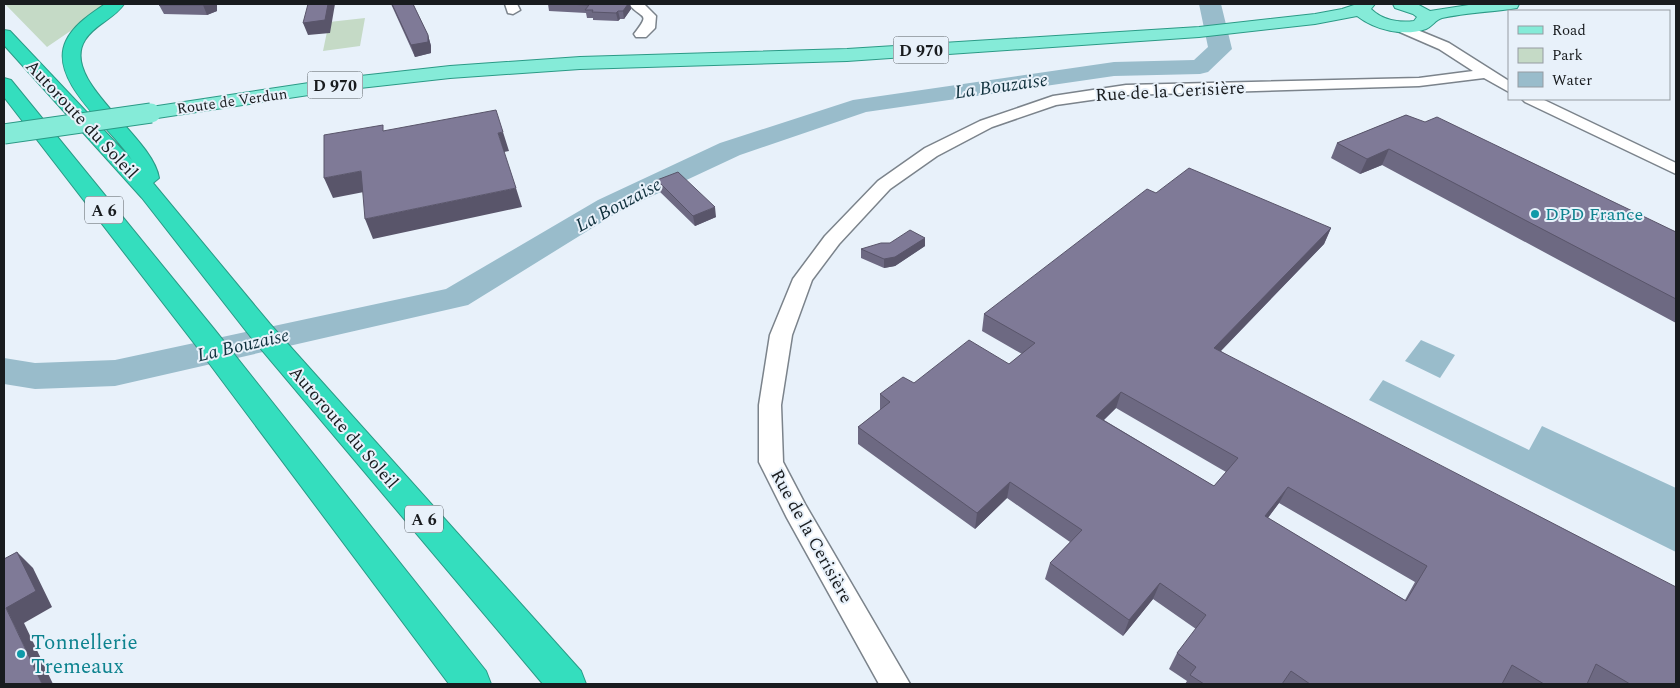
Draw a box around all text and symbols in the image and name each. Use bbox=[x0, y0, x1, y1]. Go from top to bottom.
legend bbox=[1508, 10, 1670, 100]
text: Road bbox=[1552, 19, 1586, 42]
road number: D 970 bbox=[894, 36, 948, 64]
text: Park bbox=[1552, 44, 1583, 67]
street label: Autoroute du Soleil bbox=[19, 53, 144, 185]
water label: La Bouzaise bbox=[953, 66, 1050, 107]
text: Water bbox=[1552, 69, 1592, 92]
road number: D 970 bbox=[308, 72, 362, 98]
street label: Rue de la Cerisière bbox=[1095, 74, 1245, 109]
street label: Route de Verdun bbox=[175, 82, 289, 121]
water label: La Bouzaise bbox=[570, 170, 667, 240]
road number: A 6 bbox=[85, 196, 123, 224]
place label: DPD France bbox=[1545, 201, 1643, 228]
marker: DPD France bbox=[1529, 208, 1541, 220]
water label: La Bouzaise bbox=[194, 321, 292, 370]
street label: Autoroute du Soleil bbox=[283, 360, 405, 495]
street label: Rue de la Cerisière bbox=[763, 464, 860, 608]
road number: A 6 bbox=[405, 506, 443, 532]
place label: Tonnellerie Tremeaux bbox=[31, 627, 138, 683]
marker: Tonnellerie Tremeaux bbox=[15, 648, 27, 660]

